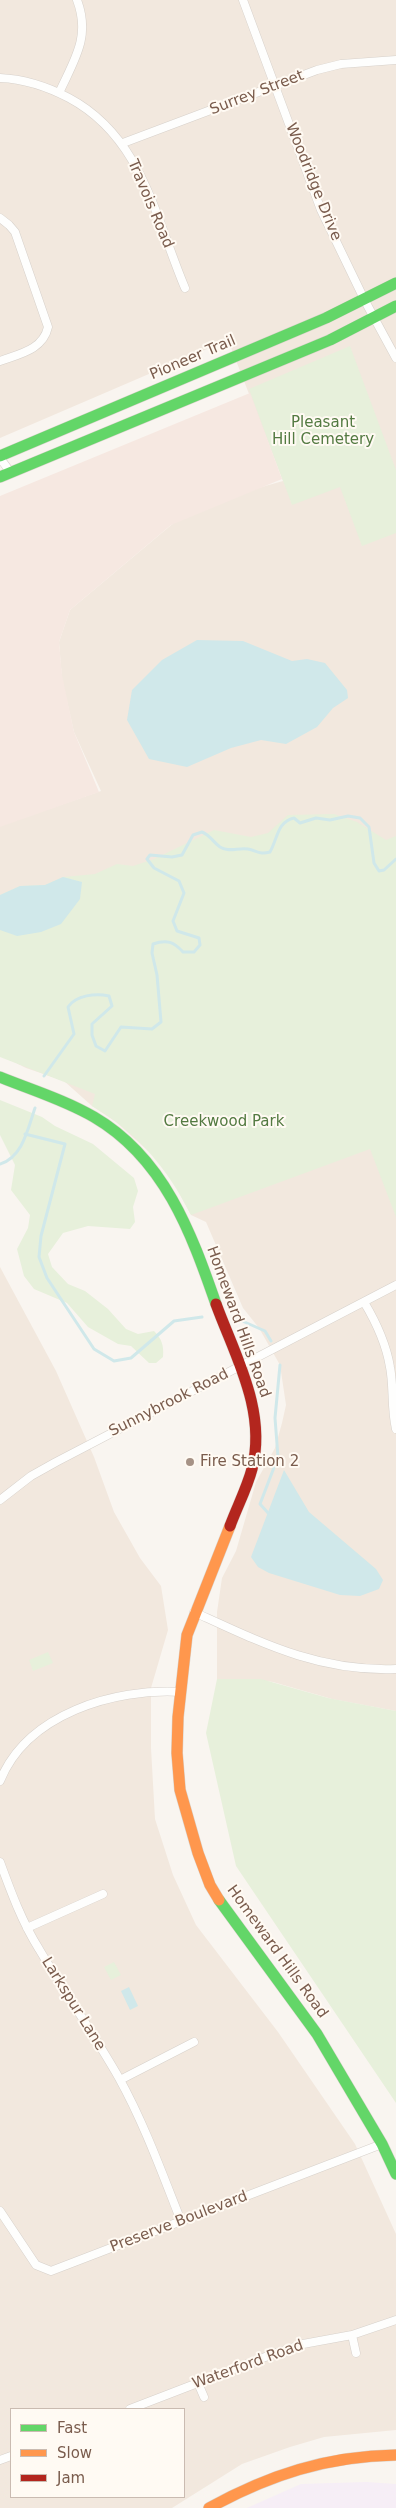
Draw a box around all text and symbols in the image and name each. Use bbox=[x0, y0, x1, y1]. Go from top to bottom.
street label: Surrey Street bbox=[207, 67, 307, 119]
street label: Woodridge Drive bbox=[281, 121, 345, 243]
street label: Travois Road bbox=[123, 157, 177, 251]
street label: Pioneer Trail bbox=[147, 332, 239, 384]
park label: Pleasant Hill Cemetery bbox=[272, 414, 374, 449]
park label: Creekwood Park bbox=[164, 1113, 284, 1131]
street label: Homeward Hills Road bbox=[202, 1244, 274, 1400]
street label: Sunnybrook Road bbox=[106, 1365, 232, 1441]
place label: Fire Station 2 bbox=[200, 1453, 299, 1471]
marker: Fire Station 2 bbox=[184, 1456, 196, 1468]
street label: Homeward Hills Road bbox=[223, 1882, 331, 2022]
street label: Larkspur Lane bbox=[37, 1954, 109, 2054]
street label: Preserve Boulevard bbox=[108, 2187, 250, 2257]
street label: Waterford Road bbox=[190, 2337, 306, 2393]
legend bbox=[10, 2408, 185, 2498]
text: Fast bbox=[57, 2419, 87, 2437]
text: Slow bbox=[57, 2444, 92, 2462]
text: Jam bbox=[57, 2469, 85, 2487]

